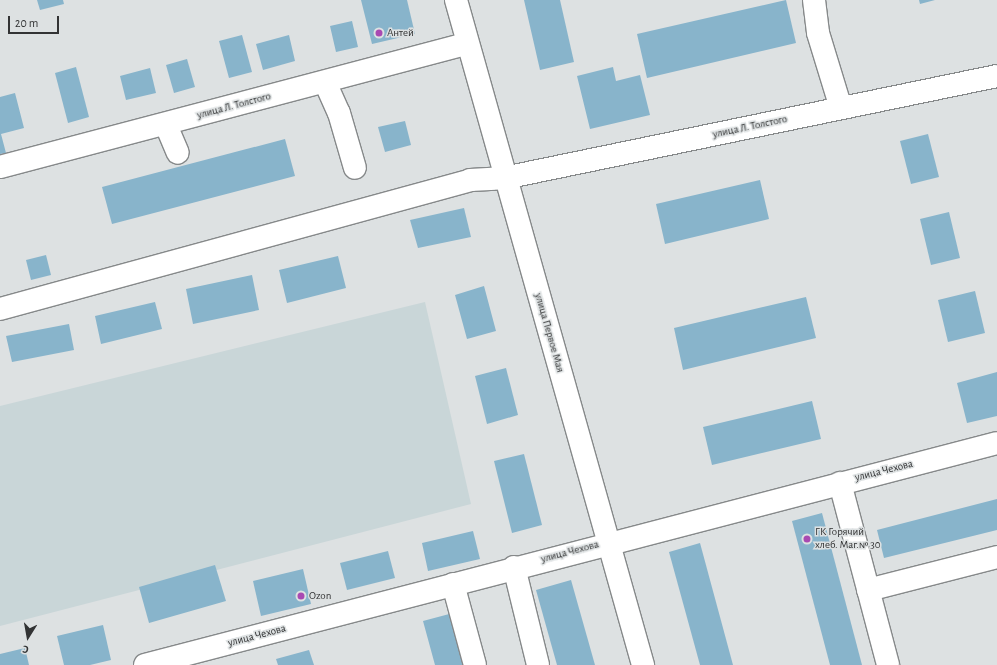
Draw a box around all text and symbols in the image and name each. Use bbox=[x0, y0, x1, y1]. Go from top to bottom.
scale bar bbox=[10, 8, 61, 34]
text: 20 m bbox=[15, 17, 38, 29]
place label: Антей bbox=[387, 26, 414, 40]
marker: Антей bbox=[374, 28, 384, 38]
street label: улица Л. Толстого bbox=[196, 90, 272, 122]
street label: улица Л. Толстого bbox=[712, 113, 788, 141]
street label: улица Первое Мая bbox=[531, 292, 567, 374]
street label: улица Чехова bbox=[854, 457, 914, 485]
place label: ГК Горячий хлеб. Маг.№ 30 bbox=[815, 526, 881, 552]
marker: ГК Горячий хлеб. Маг.№ 30 bbox=[802, 534, 812, 544]
street label: улица Чехова bbox=[540, 538, 600, 566]
place label: Ozon bbox=[309, 589, 331, 603]
marker: Ozon bbox=[296, 591, 306, 601]
north arrow bbox=[8, 617, 48, 657]
street label: улица Чехова bbox=[227, 622, 287, 650]
text: С bbox=[22, 643, 30, 655]

